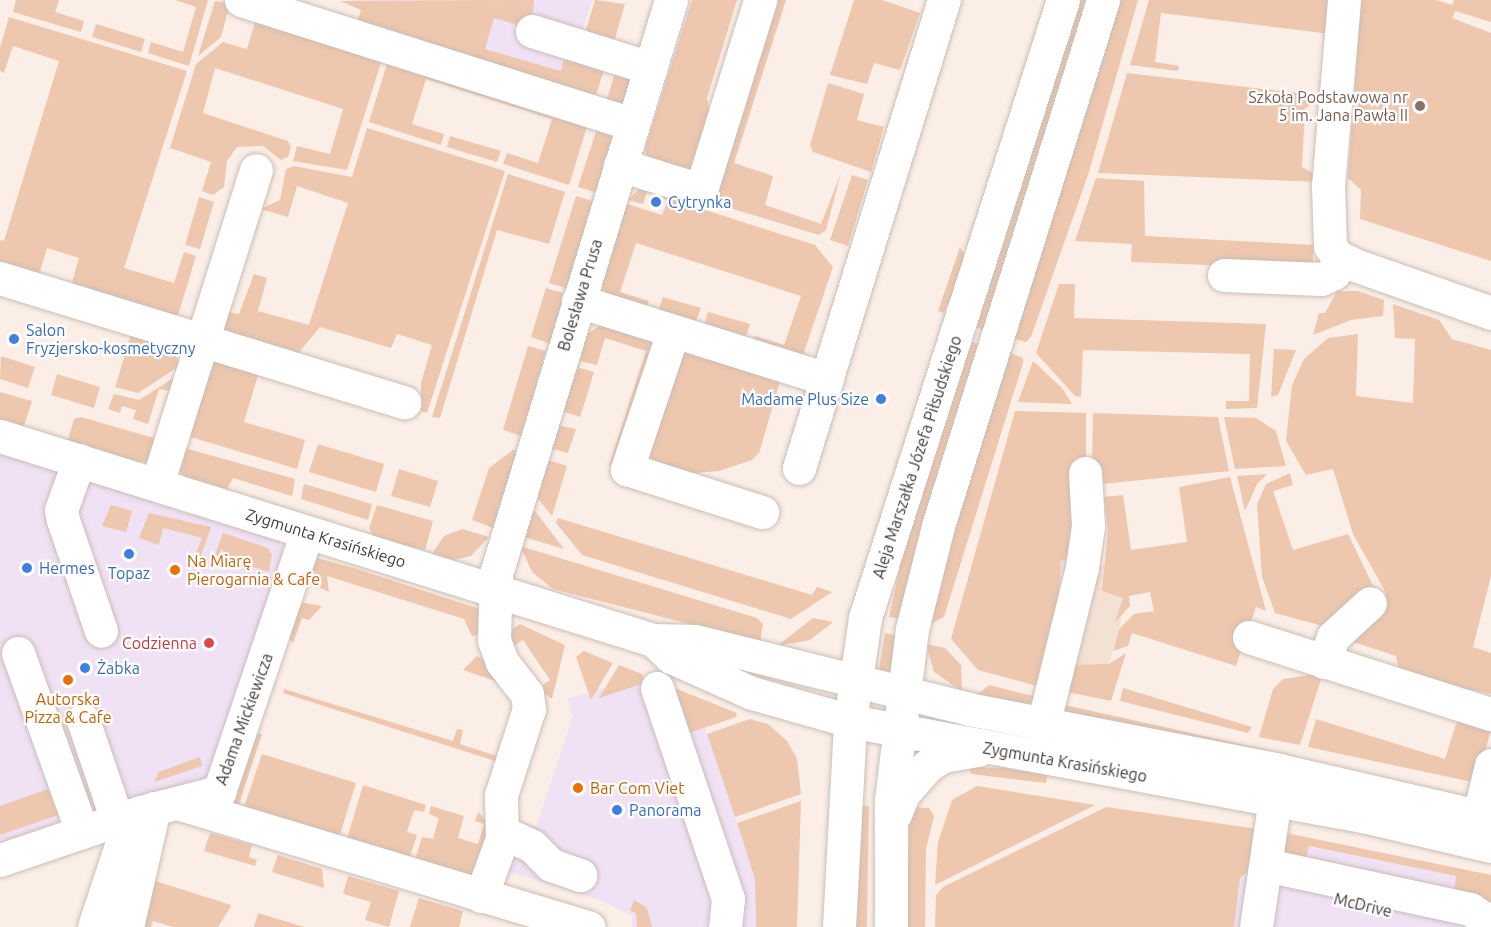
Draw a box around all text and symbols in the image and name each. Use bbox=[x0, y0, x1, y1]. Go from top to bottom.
place label: Szkoła Podstawowa nr 5 im. Jana Pawła II bbox=[1248, 87, 1408, 125]
marker: Szkoła Podstawowa nr 5 im. Jana Pawła II bbox=[1413, 99, 1427, 113]
place label: Cytrynka bbox=[668, 192, 731, 212]
marker: Cytrynka bbox=[649, 195, 663, 209]
street label: Bolesława Prusa bbox=[554, 237, 606, 353]
place label: Salon Fryzjersko-kosmetyczny bbox=[26, 320, 195, 358]
marker: Salon Fryzjersko-kosmetyczny bbox=[7, 332, 21, 346]
street label: Aleja Marszałka Józefa Piłsudskiego bbox=[869, 333, 965, 581]
place label: Madame Plus Size bbox=[741, 389, 869, 409]
marker: Madame Plus Size bbox=[874, 392, 888, 406]
street label: Zygmunta Krasińskiego bbox=[244, 505, 408, 571]
marker: Topaz bbox=[122, 547, 136, 561]
place label: Na Miarę Pierogarnia & Cafe bbox=[187, 551, 320, 589]
place label: Hermes bbox=[39, 558, 95, 578]
marker: Hermes bbox=[20, 561, 34, 575]
place label: Topaz bbox=[108, 563, 150, 583]
marker: Na Miarę Pierogarnia & Cafe bbox=[168, 563, 182, 577]
place label: Codzienna bbox=[122, 633, 197, 653]
marker: Codzienna bbox=[202, 636, 216, 650]
street label: Adama Mickiewicza bbox=[211, 650, 277, 788]
place label: Żabka bbox=[97, 658, 140, 678]
marker: Żabka bbox=[78, 661, 92, 675]
marker: Autorska Pizza & Cafe bbox=[61, 673, 75, 687]
place label: Autorska Pizza & Cafe bbox=[24, 689, 112, 727]
street label: Zygmunta Krasińskiego bbox=[981, 738, 1149, 786]
place label: Bar Com Viet bbox=[590, 778, 684, 798]
marker: Bar Com Viet bbox=[571, 781, 585, 795]
place label: Panorama bbox=[629, 800, 701, 820]
marker: Panorama bbox=[610, 803, 624, 817]
street label: McDrive bbox=[1332, 889, 1394, 921]

